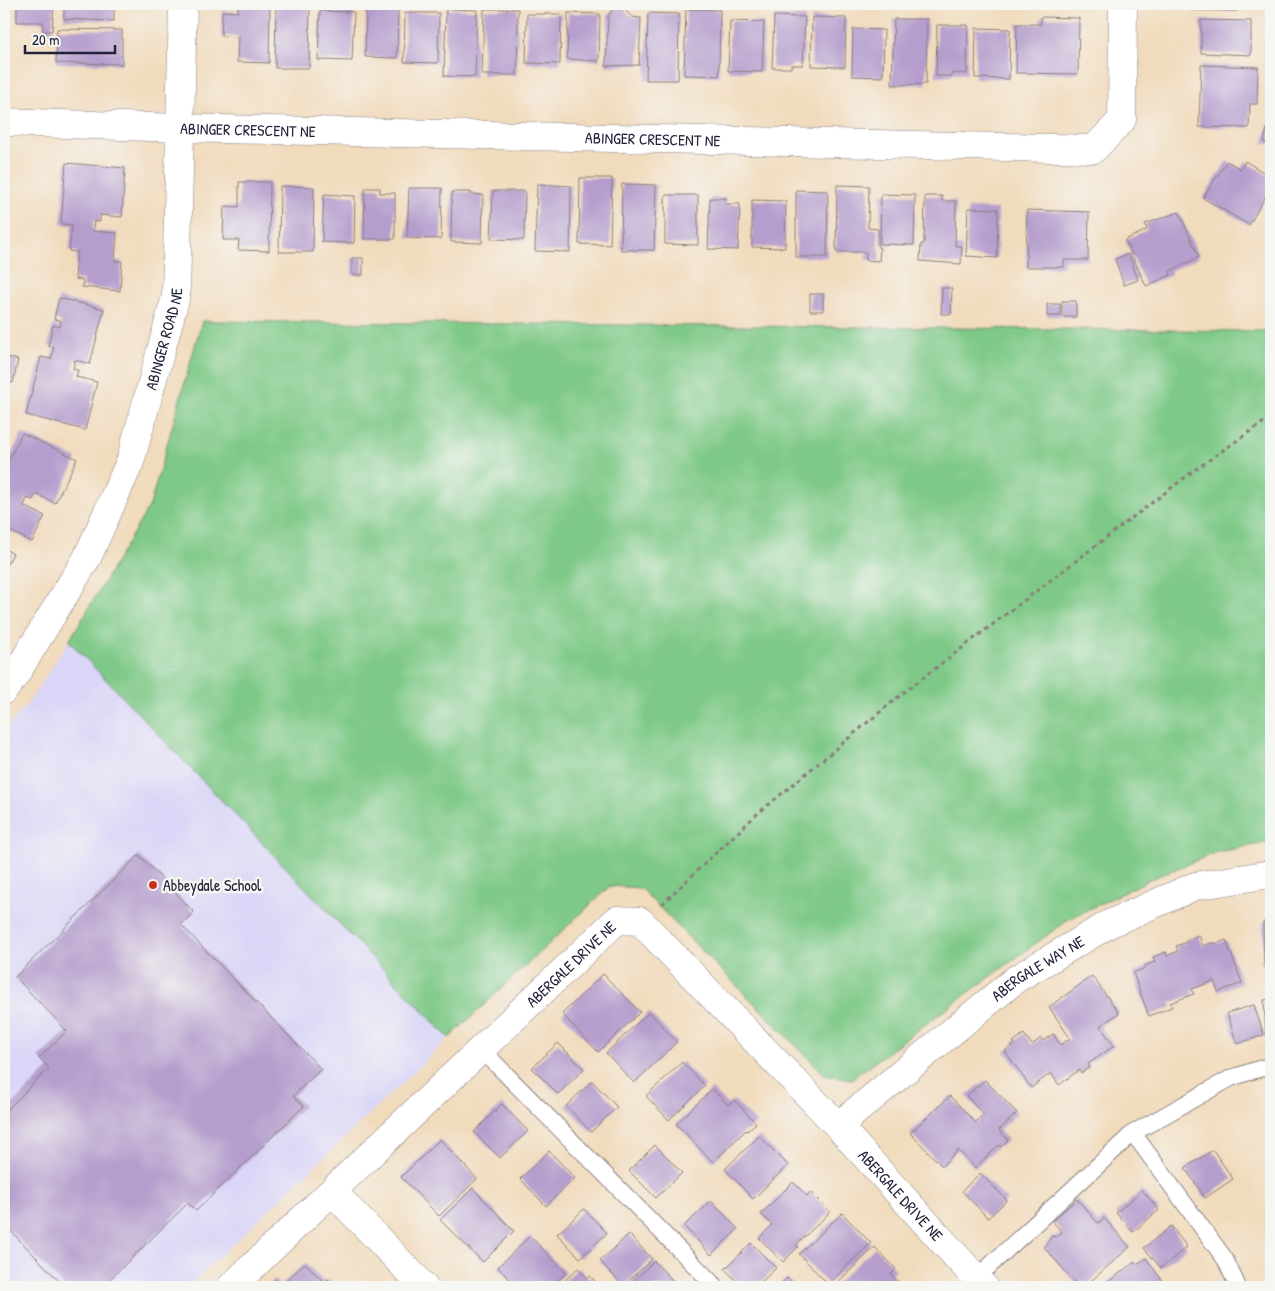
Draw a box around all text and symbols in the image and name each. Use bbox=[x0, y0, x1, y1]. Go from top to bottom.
scale bar bbox=[25, 22, 115, 54]
text: 20 m bbox=[32, 29, 59, 50]
street label: ABINGER CRESCENT NE bbox=[180, 117, 316, 142]
street label: ABINGER CRESCENT NE bbox=[585, 126, 721, 151]
street label: ABINGER ROAD NE bbox=[140, 288, 187, 392]
place label: Abbeydale School bbox=[163, 874, 262, 896]
marker: Abbeydale School bbox=[147, 879, 159, 891]
street label: ABERGALE DRIVE NE bbox=[521, 916, 621, 1012]
street label: ABERGALE WAY NE bbox=[987, 930, 1088, 1006]
street label: ABERGALE DRIVE NE bbox=[853, 1145, 948, 1246]

